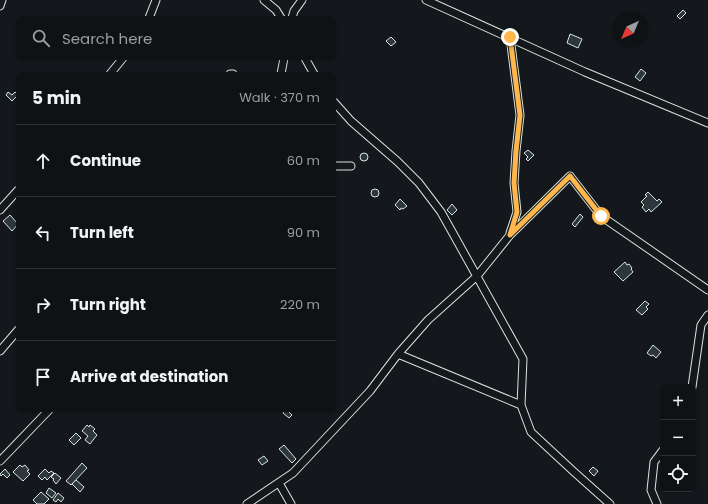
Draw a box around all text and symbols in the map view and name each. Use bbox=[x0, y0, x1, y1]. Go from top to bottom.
north arrow bbox=[612, 12, 648, 48]
search box bbox=[16, 16, 336, 60]
icon: search bbox=[30, 27, 52, 49]
text: Search here bbox=[62, 28, 152, 49]
route end bbox=[501, 28, 519, 46]
text: 5 min bbox=[32, 86, 81, 110]
text: Walk · 370 m bbox=[239, 88, 320, 107]
icon: ahead bbox=[32, 150, 54, 172]
text: Continue bbox=[70, 150, 141, 171]
text: 60 m bbox=[287, 151, 320, 170]
route start bbox=[592, 207, 610, 225]
icon: left bbox=[32, 222, 54, 244]
text: Turn left bbox=[70, 222, 134, 243]
text: 90 m bbox=[287, 223, 320, 242]
icon: right bbox=[32, 294, 54, 316]
text: Turn right bbox=[70, 294, 146, 315]
text: 220 m bbox=[280, 295, 320, 314]
icon: arrive bbox=[32, 366, 54, 388]
text: Arrive at destination bbox=[70, 366, 228, 387]
map controls bbox=[660, 384, 696, 492]
button: + bbox=[660, 384, 696, 420]
button: − bbox=[660, 420, 696, 456]
button: locate bbox=[660, 456, 696, 492]

